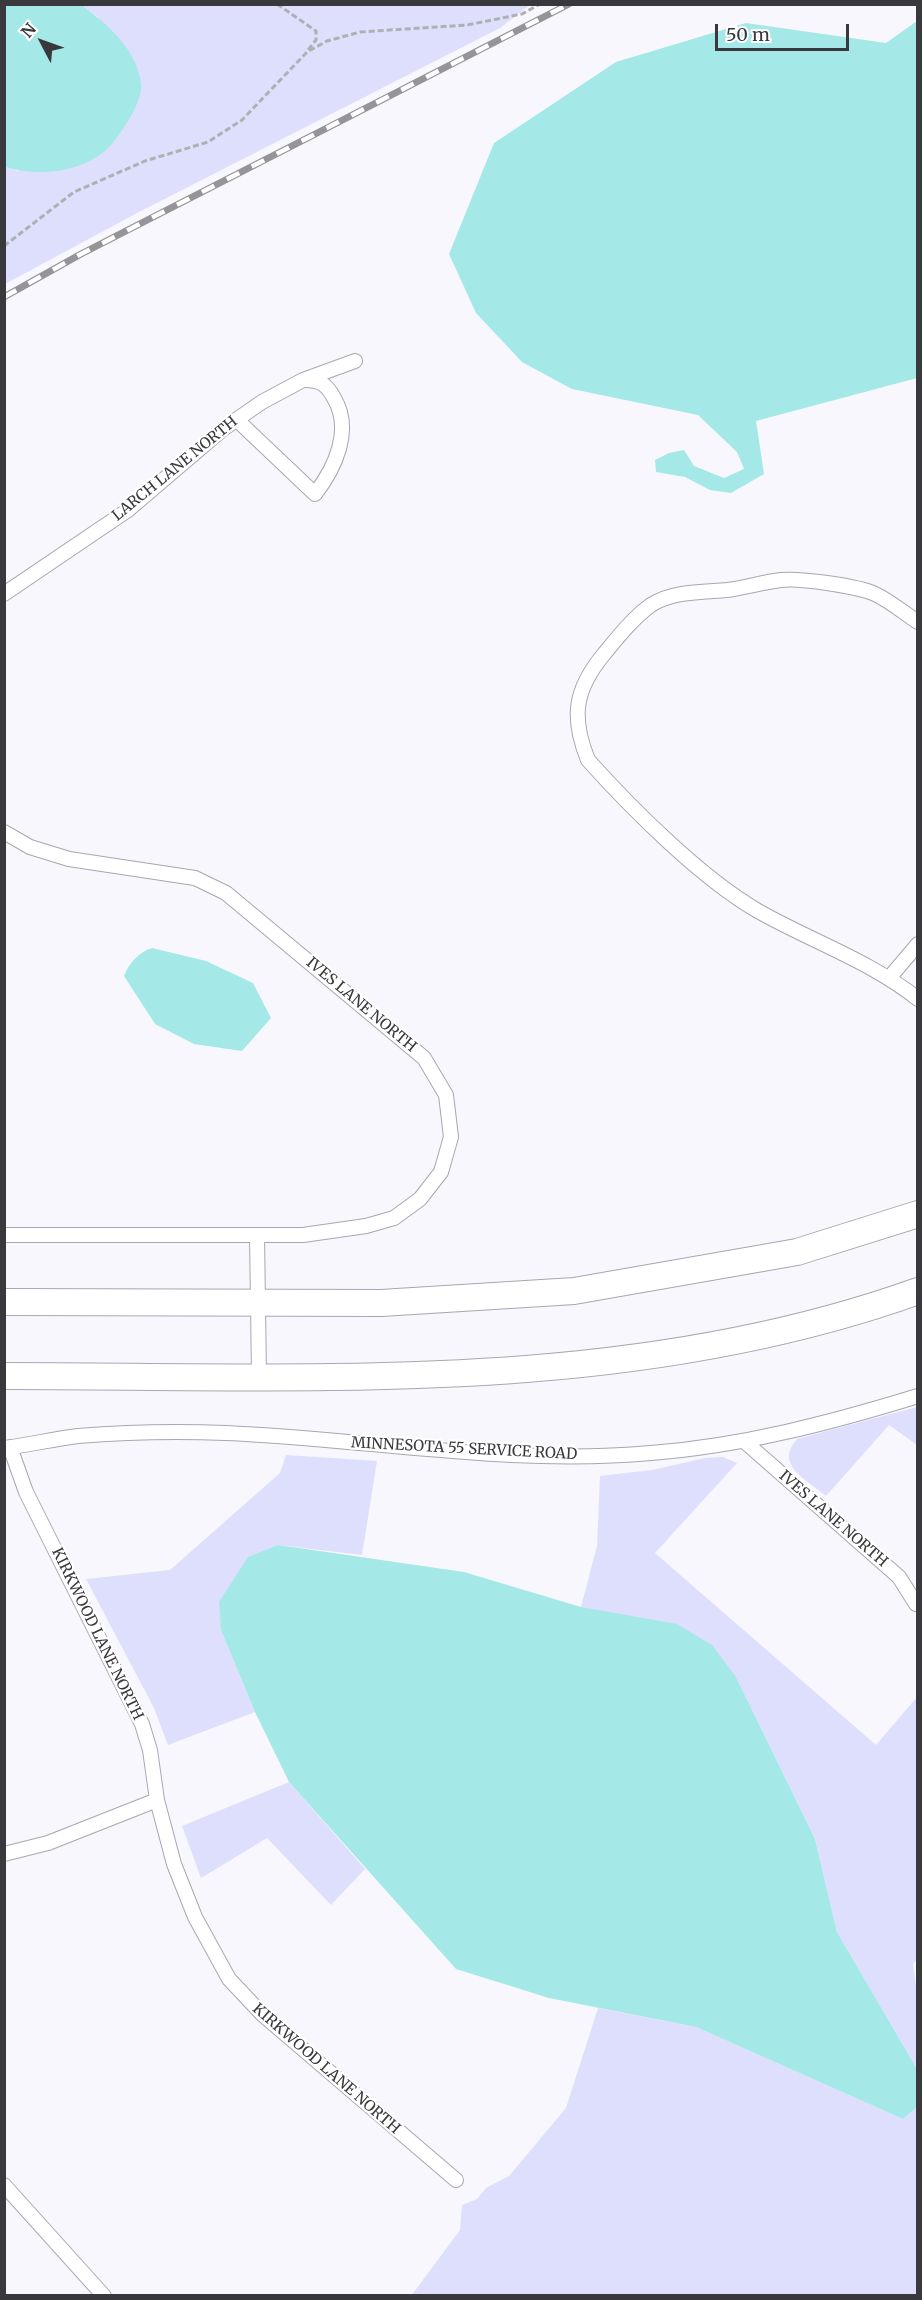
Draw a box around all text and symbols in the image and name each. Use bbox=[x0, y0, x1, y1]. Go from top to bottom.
north arrow bbox=[12, 12, 72, 72]
scale bar bbox=[718, 12, 852, 50]
text: N bbox=[17, 19, 40, 42]
text: 50 m bbox=[726, 23, 770, 46]
street label: LARCH LANE NORTH bbox=[109, 413, 241, 525]
street label: IVES LANE NORTH bbox=[302, 954, 420, 1056]
street label: MINNESOTA 55 SERVICE ROAD bbox=[350, 1434, 578, 1464]
street label: IVES LANE NORTH bbox=[775, 1467, 891, 1571]
street label: KIRKWOOD LANE NORTH bbox=[47, 1545, 147, 1723]
street label: KIRKWOOD LANE NORTH bbox=[249, 2000, 403, 2138]

